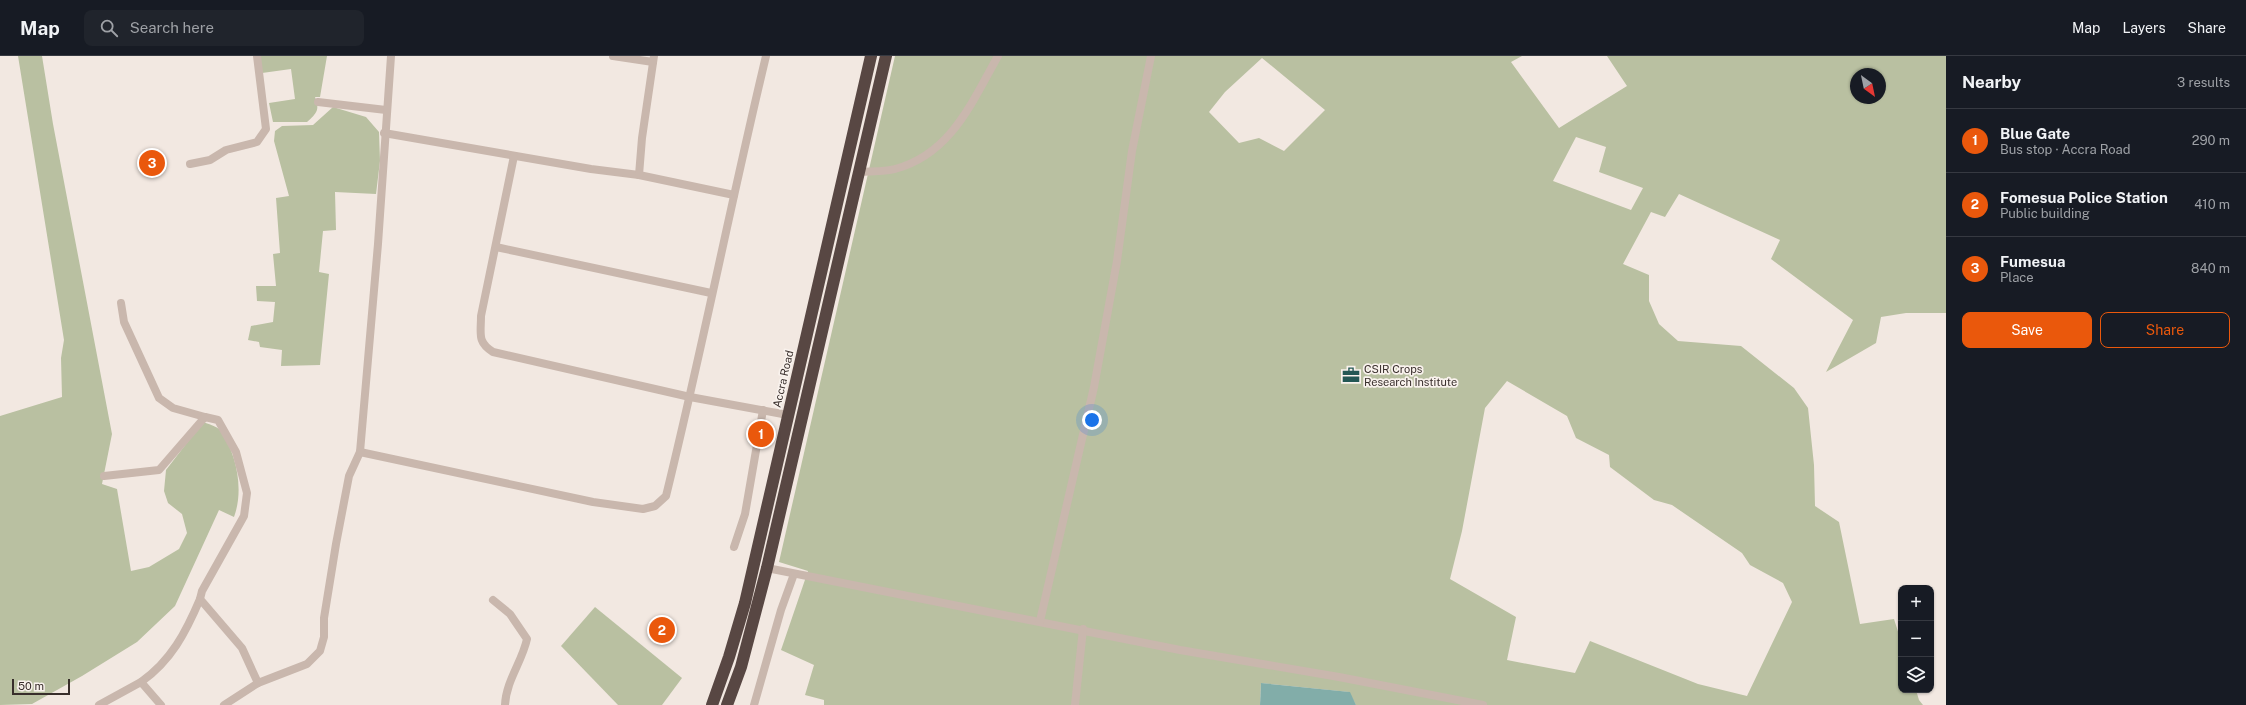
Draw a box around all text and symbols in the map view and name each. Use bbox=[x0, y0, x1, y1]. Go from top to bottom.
search box bbox=[84, 10, 364, 46]
text: Map bbox=[20, 17, 60, 39]
icon: search bbox=[98, 17, 120, 39]
text: Search here bbox=[130, 19, 214, 36]
text: Map bbox=[2072, 20, 2100, 36]
text: Layers bbox=[2122, 20, 2166, 36]
text: Share bbox=[2188, 20, 2226, 36]
north arrow bbox=[1850, 68, 1886, 104]
text: Nearby bbox=[1962, 72, 2021, 92]
text: 3 results bbox=[2177, 75, 2230, 90]
text: Blue Gate bbox=[2000, 125, 2070, 142]
text: 1 bbox=[1972, 133, 1978, 148]
text: 290 m bbox=[2192, 133, 2230, 148]
text: Bus stop · Accra Road bbox=[2000, 142, 2131, 157]
pin: 3 bbox=[139, 148, 165, 178]
text: Fomesua Police Station bbox=[2000, 189, 2168, 206]
text: 2 bbox=[1971, 197, 1979, 212]
text: 410 m bbox=[2194, 197, 2230, 212]
text: Public building bbox=[2000, 206, 2090, 221]
text: Fumesua bbox=[2000, 253, 2065, 270]
text: 3 bbox=[1971, 261, 1979, 276]
text: 840 m bbox=[2191, 261, 2230, 276]
text: Place bbox=[2000, 270, 2034, 285]
button: Save bbox=[1962, 312, 2092, 348]
button: Share bbox=[2100, 312, 2230, 348]
street label: Accra Road bbox=[771, 349, 795, 409]
place label: CSIR Crops Research Institute bbox=[1364, 363, 1457, 388]
office icon: CSIR Crops Research Institute bbox=[1341, 365, 1361, 385]
your location bbox=[1082, 410, 1102, 430]
pin: 1 bbox=[748, 419, 774, 449]
map controls bbox=[1898, 585, 1934, 693]
button: + bbox=[1898, 585, 1934, 621]
pin: 2 bbox=[649, 615, 675, 645]
button: − bbox=[1898, 621, 1934, 657]
button: layers bbox=[1898, 657, 1934, 693]
scale bar bbox=[12, 677, 70, 696]
text: 50 m bbox=[18, 680, 44, 692]

